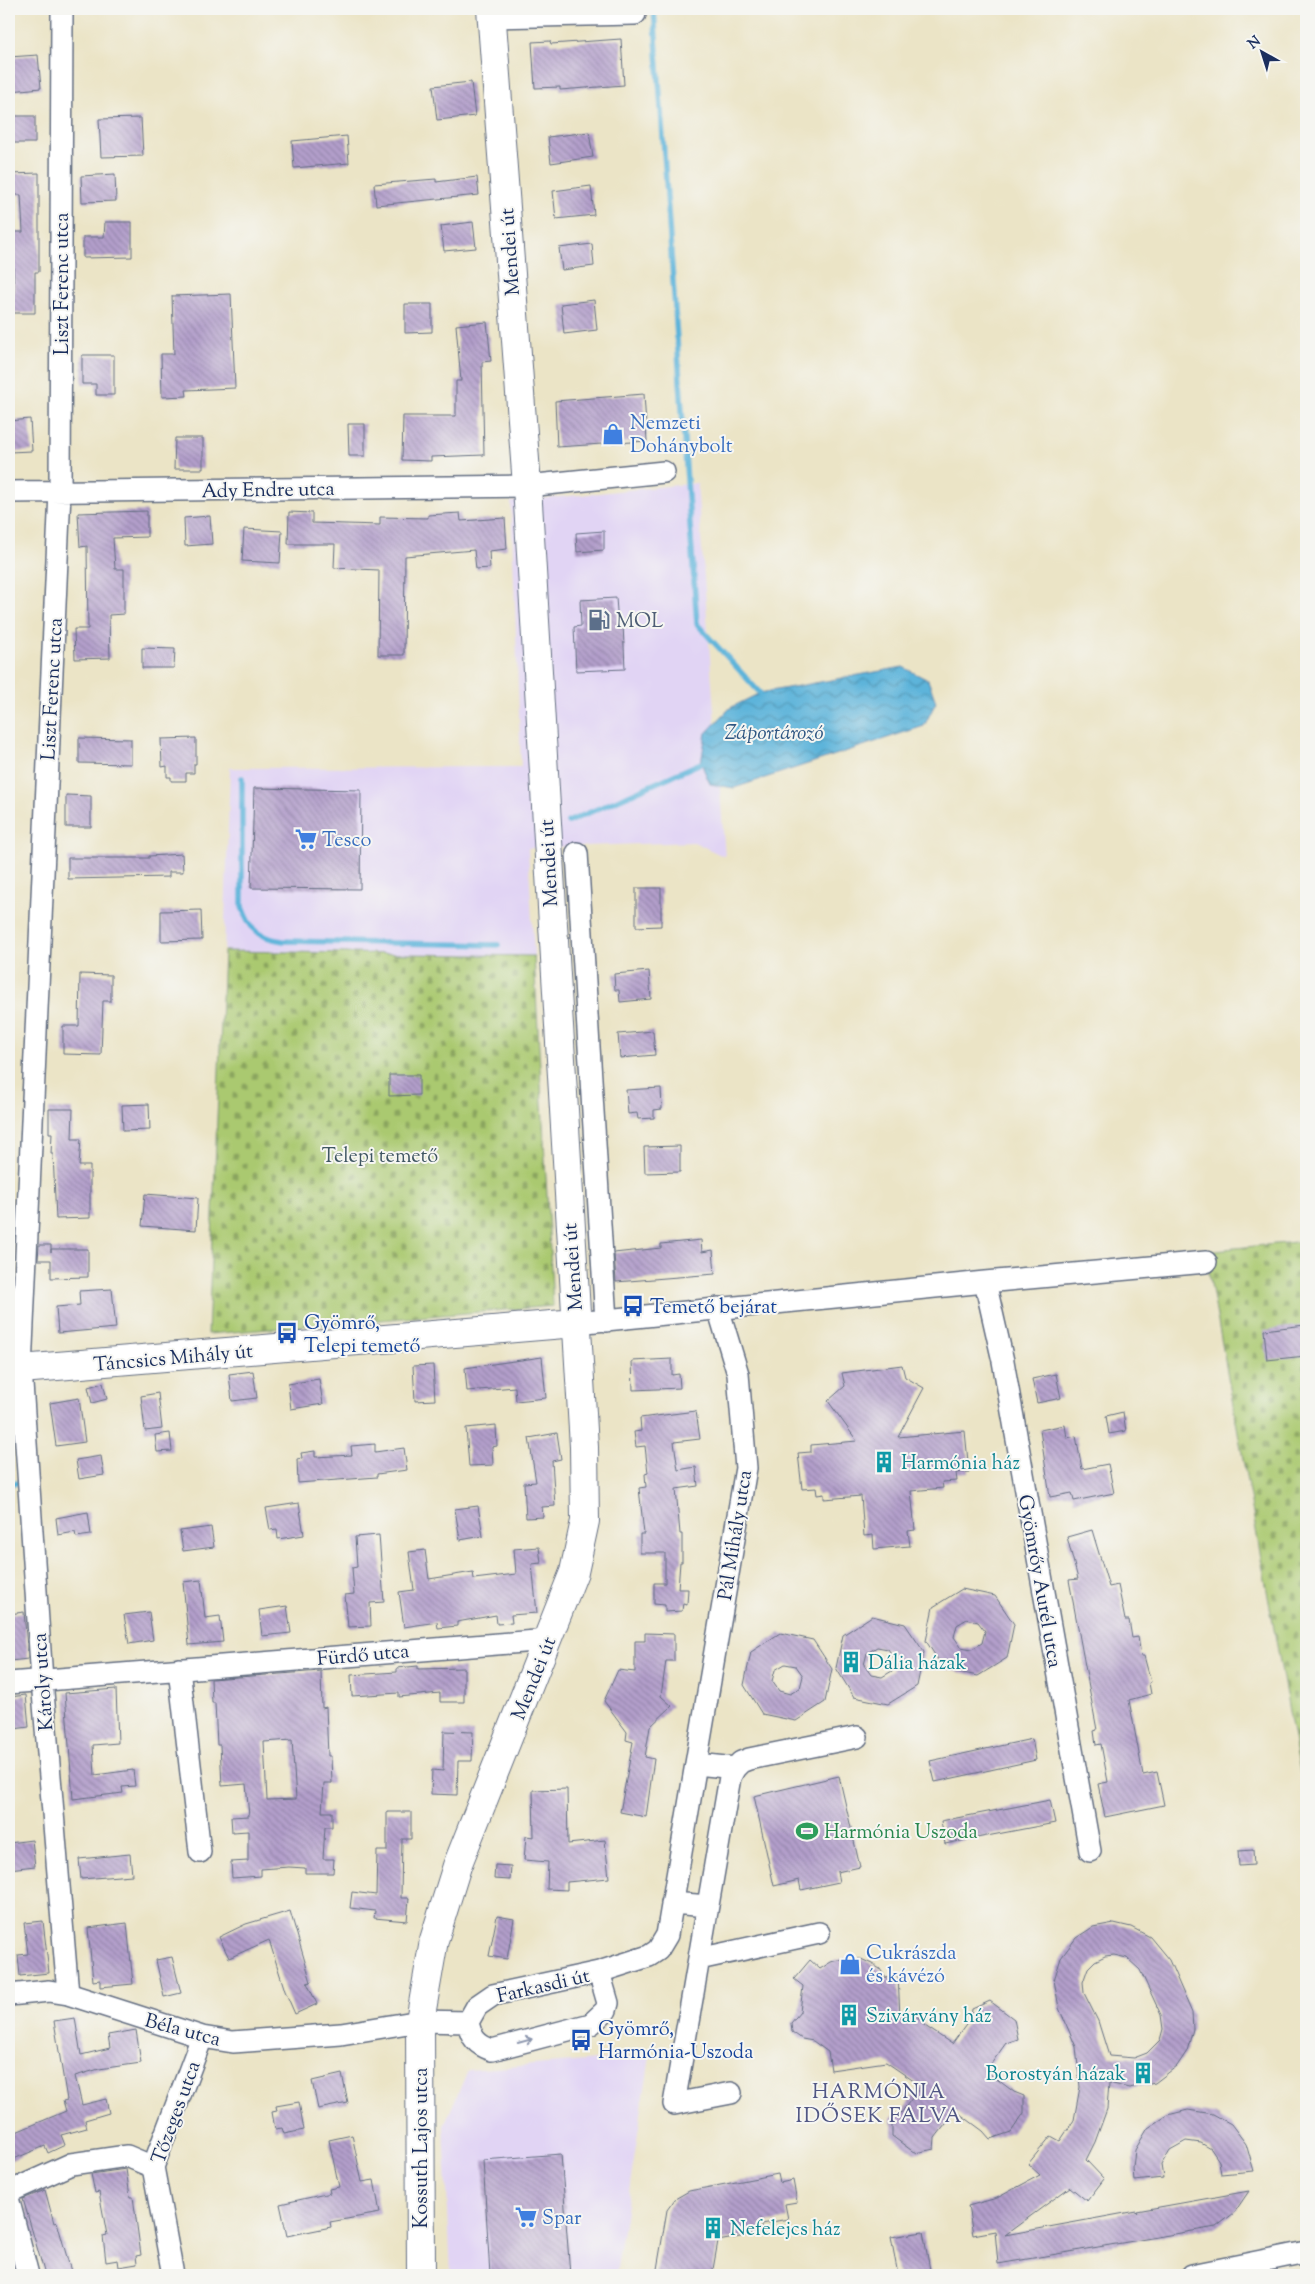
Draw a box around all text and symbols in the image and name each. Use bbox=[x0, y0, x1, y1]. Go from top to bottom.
north arrow bbox=[1238, 28, 1288, 78]
text: N bbox=[1244, 32, 1266, 55]
street label: Mendei út bbox=[494, 207, 529, 297]
street label: Liszt Ferenc utca bbox=[49, 213, 78, 355]
place label: Nemzeti Dohánybolt bbox=[630, 410, 733, 462]
shop icon: Nemzeti Dohánybolt bbox=[600, 421, 626, 447]
street label: Ady Endre utca bbox=[201, 476, 335, 507]
fuel station icon: MOL bbox=[586, 607, 612, 633]
place label: MOL bbox=[616, 608, 663, 637]
street label: Liszt Ferenc utca bbox=[35, 617, 72, 761]
water label: Záportározó bbox=[725, 719, 824, 749]
street label: Mendei út bbox=[534, 818, 567, 907]
supermarket icon: Tesco bbox=[293, 826, 319, 852]
place label: Tesco bbox=[322, 827, 372, 856]
park label: Telepi temető bbox=[322, 1143, 438, 1172]
street label: Mendei út bbox=[557, 1222, 592, 1312]
bus stop icon: Temető bejárat bbox=[620, 1293, 646, 1319]
place label: Temető bejárat bbox=[650, 1294, 777, 1323]
place label: Gyömrő, Telepi temető bbox=[304, 1310, 421, 1362]
bus stop icon: Gyömrő, Telepi temető bbox=[274, 1320, 300, 1346]
street label: Táncsics Mihály út bbox=[92, 1338, 254, 1381]
building icon: Harmónia ház bbox=[871, 1449, 897, 1475]
place label: Harmónia ház bbox=[901, 1450, 1020, 1479]
street label: Pál Mihály utca bbox=[712, 1468, 761, 1603]
street label: Gyömrőy Aurél utca bbox=[1009, 1492, 1068, 1670]
street label: Károly utca bbox=[27, 1632, 62, 1732]
street label: Mendei út bbox=[505, 1633, 565, 1725]
street label: Fürdő utca bbox=[316, 1638, 411, 1675]
building icon: Dália házak bbox=[838, 1649, 864, 1675]
place label: Dália házak bbox=[868, 1650, 967, 1679]
sports icon: Harmónia Uszoda bbox=[794, 1818, 820, 1844]
place label: Harmónia Uszoda bbox=[824, 1819, 978, 1848]
place label: Cukrászda és kávézó bbox=[866, 1940, 957, 1992]
shop icon: Cukrászda és kávézó bbox=[837, 1951, 863, 1977]
street label: Farkasdi út bbox=[494, 1963, 593, 2012]
building icon: Szivárvány ház bbox=[836, 2002, 862, 2028]
place label: Szivárvány ház bbox=[866, 2003, 992, 2032]
street label: Béla utca bbox=[141, 2007, 224, 2055]
place label: Gyömrő, Harmónia-Uszoda bbox=[598, 2016, 753, 2068]
bus stop icon: Gyömrő, Harmónia-Uszoda bbox=[568, 2027, 594, 2053]
one-way arrow bbox=[517, 2036, 533, 2045]
street label: Tőzeges utca bbox=[145, 2057, 209, 2168]
building icon: Borostyán házak bbox=[1130, 2060, 1156, 2086]
place label: Borostyán házak bbox=[985, 2061, 1126, 2090]
street label: Kossuth Lajos utca bbox=[408, 2068, 437, 2228]
district label: HARMÓNIA IDŐSEK FALVA bbox=[796, 2078, 962, 2132]
supermarket icon: Spar bbox=[513, 2204, 539, 2230]
place label: Spar bbox=[542, 2205, 582, 2234]
building icon: Nefelejcs ház bbox=[700, 2215, 726, 2241]
place label: Nefelejcs ház bbox=[730, 2216, 841, 2245]

